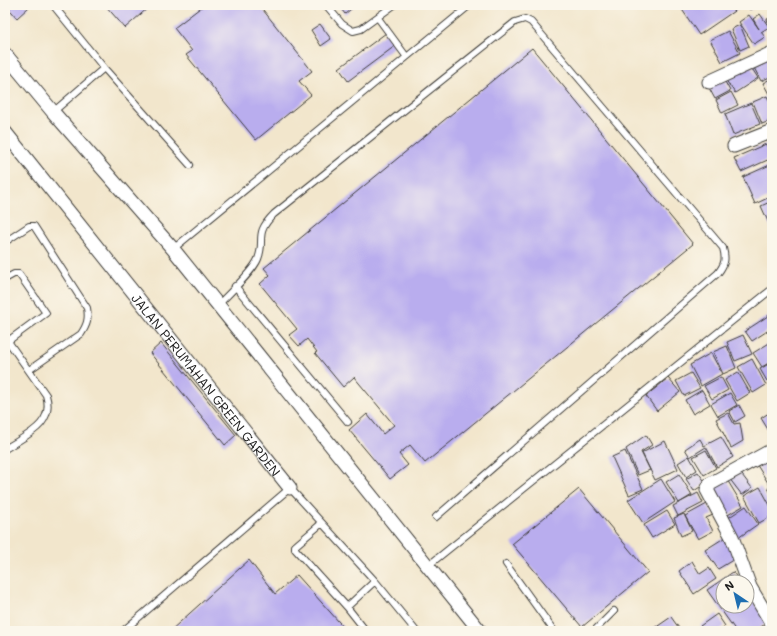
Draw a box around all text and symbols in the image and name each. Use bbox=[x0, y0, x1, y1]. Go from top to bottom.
street label: JALAN PERUMAHAN GREEN GARDEN bbox=[129, 289, 285, 479]
north arrow bbox=[715, 574, 755, 614]
text: N bbox=[721, 577, 737, 594]

